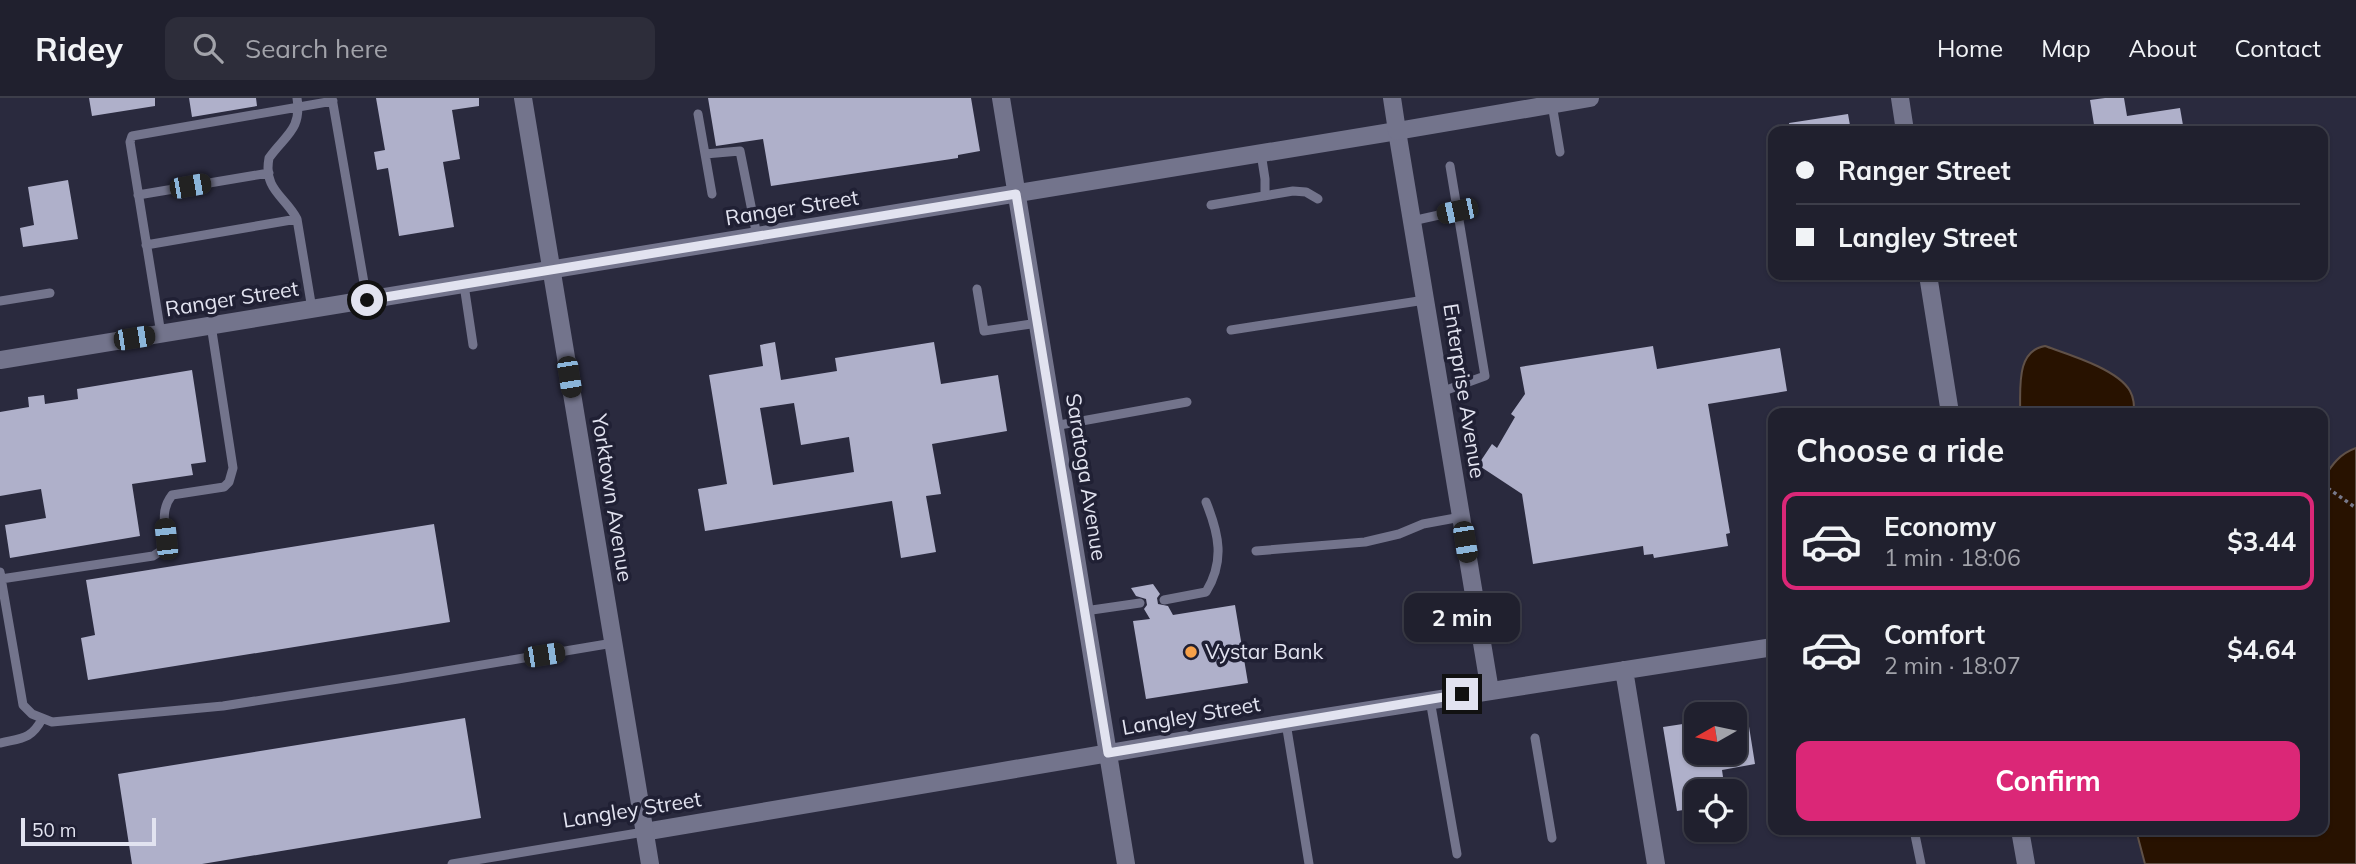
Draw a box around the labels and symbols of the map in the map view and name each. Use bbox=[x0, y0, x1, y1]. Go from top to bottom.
car bbox=[168, 172, 213, 200]
street label: Ranger Street bbox=[723, 184, 860, 230]
car bbox=[1435, 196, 1480, 226]
street label: Ranger Street bbox=[163, 275, 300, 321]
route start bbox=[351, 284, 383, 316]
street label: Enterprise Avenue bbox=[1438, 302, 1492, 480]
car bbox=[112, 324, 157, 352]
car bbox=[556, 355, 583, 399]
street label: Saratoga Avenue bbox=[1061, 391, 1113, 562]
street label: Yorktown Avenue bbox=[587, 411, 639, 584]
car bbox=[154, 517, 179, 561]
car bbox=[1452, 520, 1479, 564]
callout: 2 min bbox=[1404, 592, 1520, 642]
place label: Vystar Bank bbox=[1205, 638, 1324, 664]
car bbox=[522, 641, 567, 669]
marker: Vystar Bank bbox=[1183, 644, 1199, 660]
route end bbox=[1446, 678, 1478, 710]
street label: Langley Street bbox=[1120, 690, 1262, 740]
north arrow bbox=[1684, 702, 1746, 765]
street label: Langley Street bbox=[561, 785, 703, 833]
scale bar bbox=[21, 815, 156, 847]

